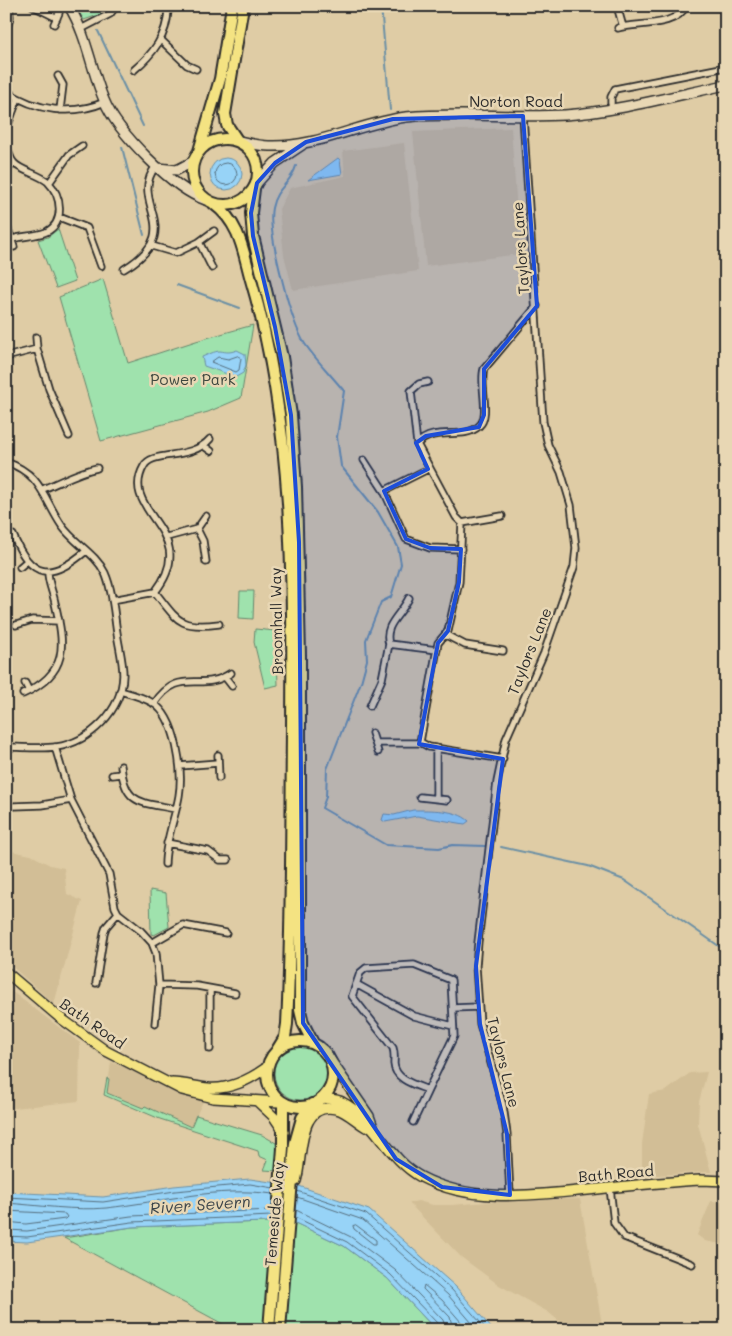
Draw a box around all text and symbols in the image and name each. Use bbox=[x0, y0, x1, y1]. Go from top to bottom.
street label: Norton Road bbox=[469, 91, 563, 111]
street label: Taylors Lane bbox=[507, 201, 533, 295]
park label: Power Park bbox=[150, 369, 236, 389]
street label: Broomhall Way bbox=[265, 567, 287, 675]
street label: Taylors Lane bbox=[502, 604, 556, 698]
street label: Bath Road bbox=[56, 993, 130, 1053]
street label: Taylors Lane bbox=[483, 1015, 525, 1109]
street label: Bath Road bbox=[577, 1160, 655, 1186]
street label: Temeside Way bbox=[259, 1161, 289, 1267]
water label: River Severn bbox=[149, 1190, 251, 1218]

